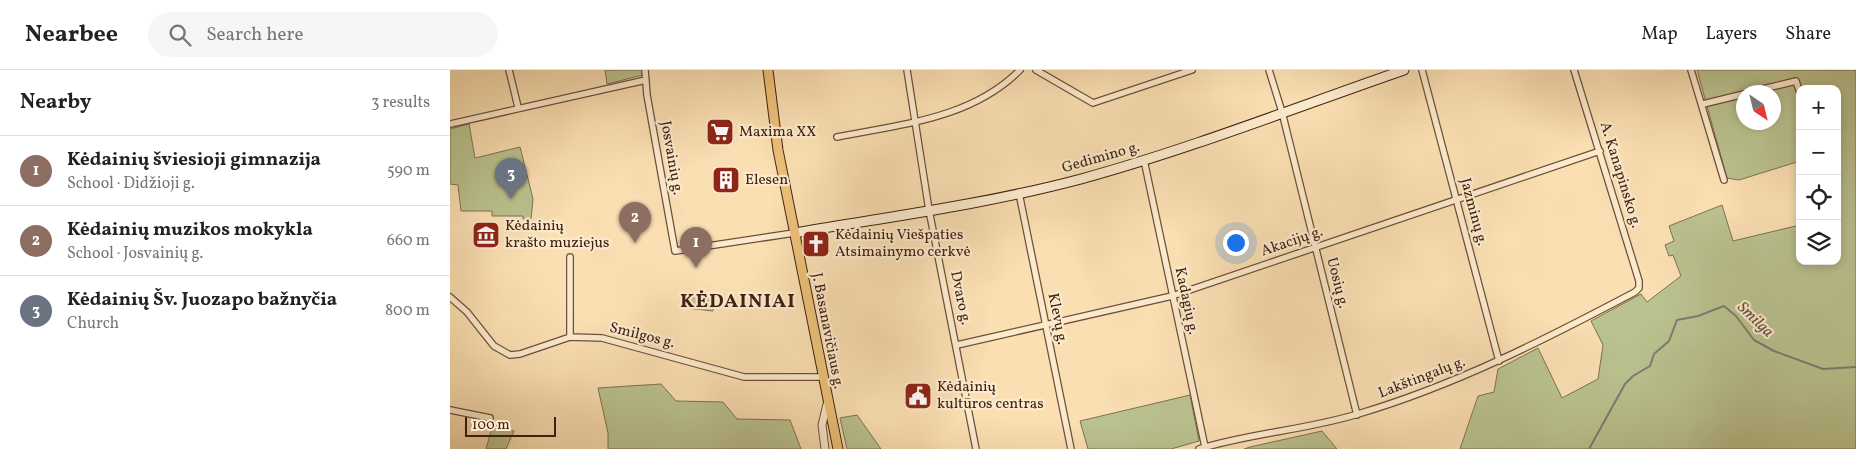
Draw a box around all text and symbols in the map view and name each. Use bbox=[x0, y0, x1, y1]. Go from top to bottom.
search box bbox=[148, 12, 498, 57]
text: Nearbee bbox=[25, 18, 118, 52]
icon: search bbox=[166, 21, 194, 49]
text: Search here bbox=[206, 22, 303, 48]
text: Map bbox=[1641, 22, 1677, 47]
text: Layers bbox=[1705, 22, 1757, 47]
text: Share bbox=[1785, 22, 1831, 47]
north arrow bbox=[1736, 85, 1781, 130]
map controls bbox=[1796, 85, 1841, 265]
button: + bbox=[1796, 85, 1841, 130]
text: Nearby bbox=[20, 88, 91, 117]
text: 3 results bbox=[371, 92, 430, 114]
supermarket icon: Maxima XX bbox=[705, 117, 735, 147]
street label: Josvainių g. bbox=[654, 119, 688, 197]
street label: A. Kanapinsko g. bbox=[1594, 119, 1646, 231]
place label: Maxima XX bbox=[739, 122, 816, 143]
button: − bbox=[1796, 130, 1841, 175]
street label: Gedimino g. bbox=[1060, 137, 1142, 179]
text: Kėdainių šviesioji gimnazija bbox=[67, 147, 321, 173]
pin: 3 bbox=[495, 158, 527, 199]
text: 1 bbox=[33, 160, 39, 182]
text: 590 m bbox=[387, 160, 430, 182]
building icon: Elesen bbox=[711, 165, 741, 195]
place label: Elesen bbox=[745, 170, 788, 191]
text: School · Didžioji g. bbox=[67, 173, 195, 195]
button: locate bbox=[1796, 175, 1841, 220]
street label: Jazminų g. bbox=[1454, 176, 1492, 248]
pin: 2 bbox=[619, 202, 651, 243]
place label: Kėdainių krašto muziejus bbox=[505, 216, 609, 254]
text: Kėdainių muzikos mokykla bbox=[67, 217, 313, 243]
museum icon: Kėdainių krašto muziejus bbox=[471, 220, 501, 250]
button: layers bbox=[1796, 220, 1841, 265]
street label: Akacijų g. bbox=[1258, 222, 1326, 262]
place label: Kėdainių Viešpaties Atsimainymo cerkvė bbox=[835, 225, 971, 263]
pin: 1 bbox=[680, 227, 712, 268]
church icon: Kėdainių Viešpaties Atsimainymo cerkvė bbox=[801, 229, 831, 259]
text: 2 bbox=[32, 230, 40, 252]
text: 660 m bbox=[387, 230, 430, 252]
your location bbox=[1223, 230, 1249, 256]
text: School · Josvainių g. bbox=[67, 243, 203, 265]
street label: Uosių g. bbox=[1321, 255, 1353, 311]
street label: Kadagių g. bbox=[1169, 265, 1203, 337]
street label: Dvaro g. bbox=[944, 269, 976, 327]
street label: J. Basanavičiaus g. bbox=[805, 271, 849, 391]
text: Kėdainių Šv. Juozapo bažnyčia bbox=[67, 287, 337, 313]
district label: KĖDAINIAI bbox=[680, 288, 796, 316]
street label: Klevų g. bbox=[1042, 291, 1072, 347]
water label: Smilga bbox=[1732, 297, 1778, 343]
text: 3 bbox=[32, 300, 40, 322]
text: 800 m bbox=[385, 300, 430, 322]
text: Church bbox=[67, 313, 119, 335]
street label: Smilgos g. bbox=[607, 318, 677, 354]
street label: Lakštingalų g. bbox=[1376, 352, 1468, 404]
place label: Kėdainių kultūros centras bbox=[937, 377, 1044, 415]
public building icon: Kėdainių kultūros centras bbox=[903, 381, 933, 411]
scale bar bbox=[465, 414, 556, 437]
text: 100 m bbox=[472, 416, 510, 435]

